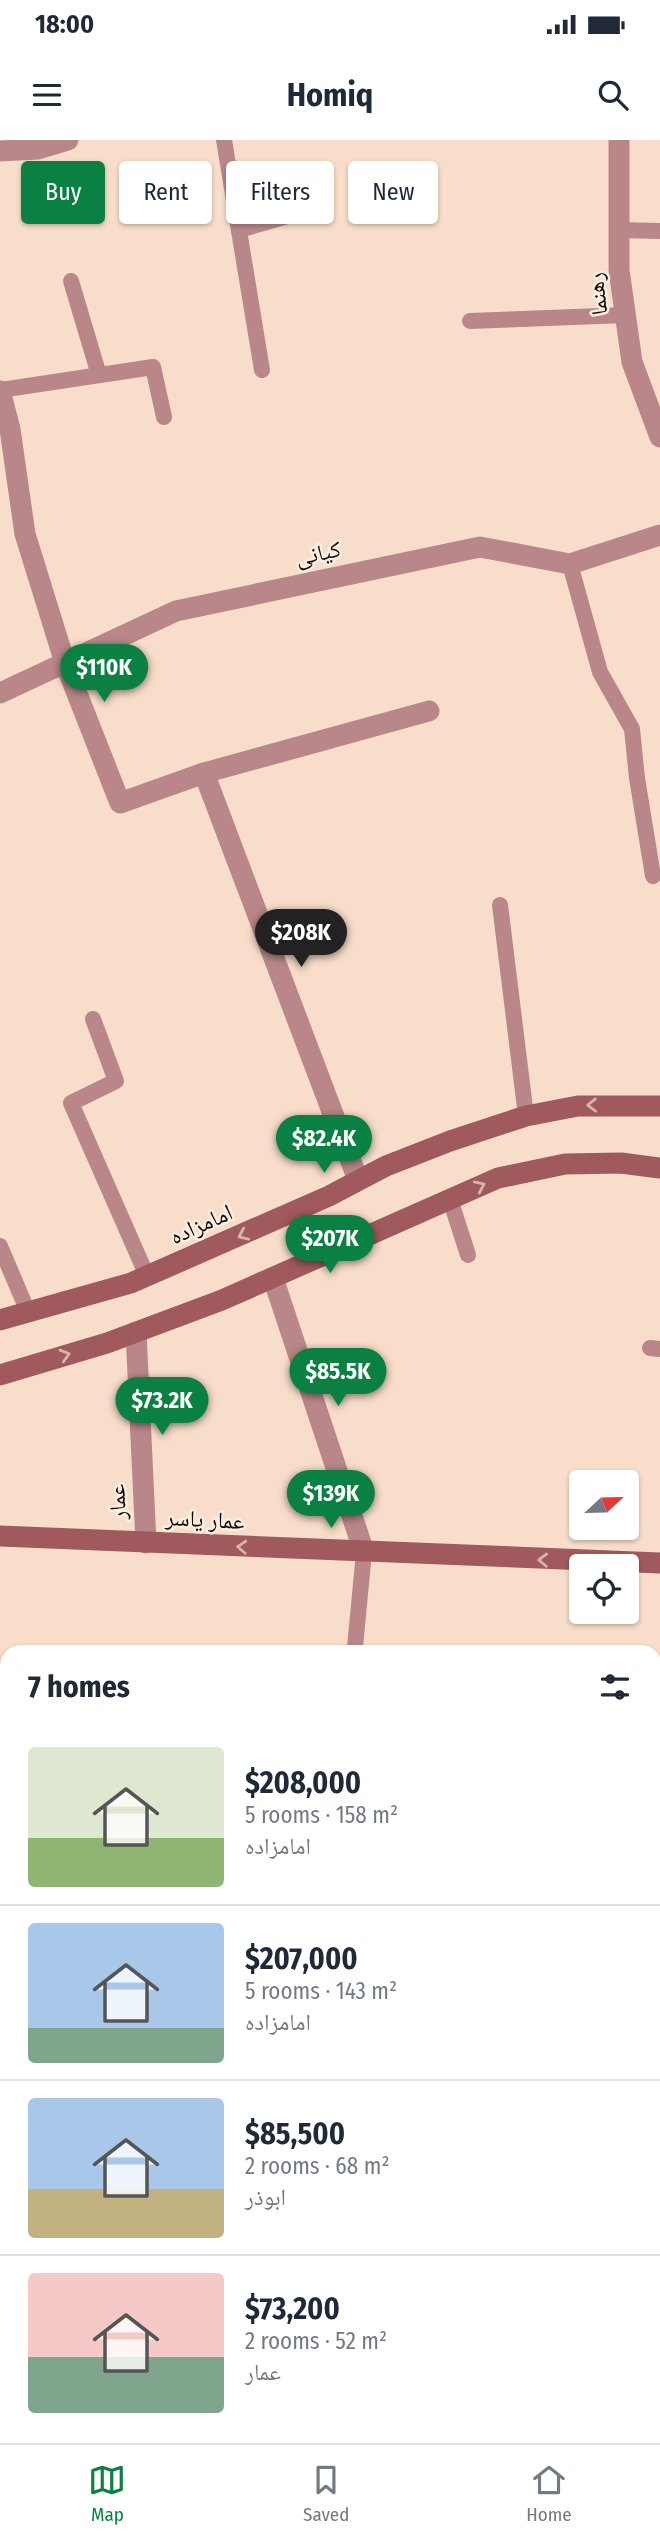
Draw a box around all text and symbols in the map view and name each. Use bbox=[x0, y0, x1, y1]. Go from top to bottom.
text: 18:00 bbox=[35, 9, 94, 40]
icon: menu bbox=[28, 76, 66, 114]
text: Homiq bbox=[287, 76, 373, 114]
icon: search bbox=[594, 76, 632, 114]
chip: Buy bbox=[21, 161, 105, 224]
chip: Rent bbox=[119, 161, 212, 224]
chip: Filters bbox=[226, 161, 334, 224]
chip: New bbox=[348, 161, 438, 224]
street label: رهنما bbox=[581, 271, 613, 317]
street label: کیانی bbox=[293, 534, 344, 571]
pin: $110K bbox=[55, 644, 153, 704]
text: $110K bbox=[76, 653, 132, 681]
pin: $208K bbox=[252, 910, 350, 969]
text: $208K bbox=[271, 918, 331, 946]
one-way arrow bbox=[586, 1098, 597, 1113]
pin: $82.4K bbox=[267, 1116, 381, 1175]
text: $82.4K bbox=[292, 1124, 356, 1152]
one-way arrow bbox=[472, 1180, 485, 1194]
street label: امامزاده bbox=[165, 1198, 237, 1250]
pin: $207K bbox=[281, 1216, 379, 1275]
text: $207K bbox=[301, 1224, 359, 1252]
one-way arrow bbox=[238, 1227, 250, 1241]
pin: $85.5K bbox=[281, 1348, 395, 1408]
one-way arrow bbox=[59, 1349, 71, 1364]
text: $85.5K bbox=[305, 1357, 371, 1385]
pin: $73.2K bbox=[105, 1378, 219, 1437]
text: $73.2K bbox=[131, 1386, 193, 1414]
pin: $139K bbox=[282, 1470, 380, 1530]
north arrow bbox=[569, 1470, 639, 1540]
map controls bbox=[569, 1470, 639, 1624]
text: $139K bbox=[303, 1479, 359, 1507]
street label: عمار bbox=[102, 1483, 132, 1522]
street label: عمار یاسر bbox=[164, 1503, 246, 1535]
one-way arrow bbox=[236, 1539, 247, 1554]
one-way arrow bbox=[537, 1552, 548, 1567]
button: locate bbox=[569, 1554, 639, 1624]
icon: filters bbox=[596, 1668, 634, 1706]
text: 7 homes bbox=[28, 1669, 130, 1705]
text: $208,000 bbox=[245, 1765, 361, 1801]
icon: home bbox=[84, 1775, 168, 1859]
text: 5 rooms · 158 m² bbox=[245, 1801, 398, 1829]
text: امامزاده bbox=[245, 1832, 311, 1860]
text: $207,000 bbox=[245, 1941, 358, 1977]
icon: home bbox=[84, 1951, 168, 2035]
text: 5 rooms · 143 m² bbox=[245, 1977, 397, 2005]
text: امامزاده bbox=[245, 2008, 311, 2036]
text: $85,500 bbox=[245, 2116, 345, 2152]
icon: home bbox=[84, 2126, 168, 2210]
text: 2 rooms · 68 m² bbox=[245, 2152, 390, 2180]
text: ابوذر bbox=[245, 2183, 286, 2211]
text: $73,200 bbox=[245, 2291, 340, 2327]
icon: home bbox=[84, 2301, 168, 2385]
text: 2 rooms · 52 m² bbox=[245, 2327, 387, 2355]
text: عمار bbox=[245, 2358, 281, 2386]
tab: Map bbox=[88, 2461, 126, 2526]
tab: Saved bbox=[303, 2461, 349, 2526]
tab: Home bbox=[526, 2461, 572, 2526]

